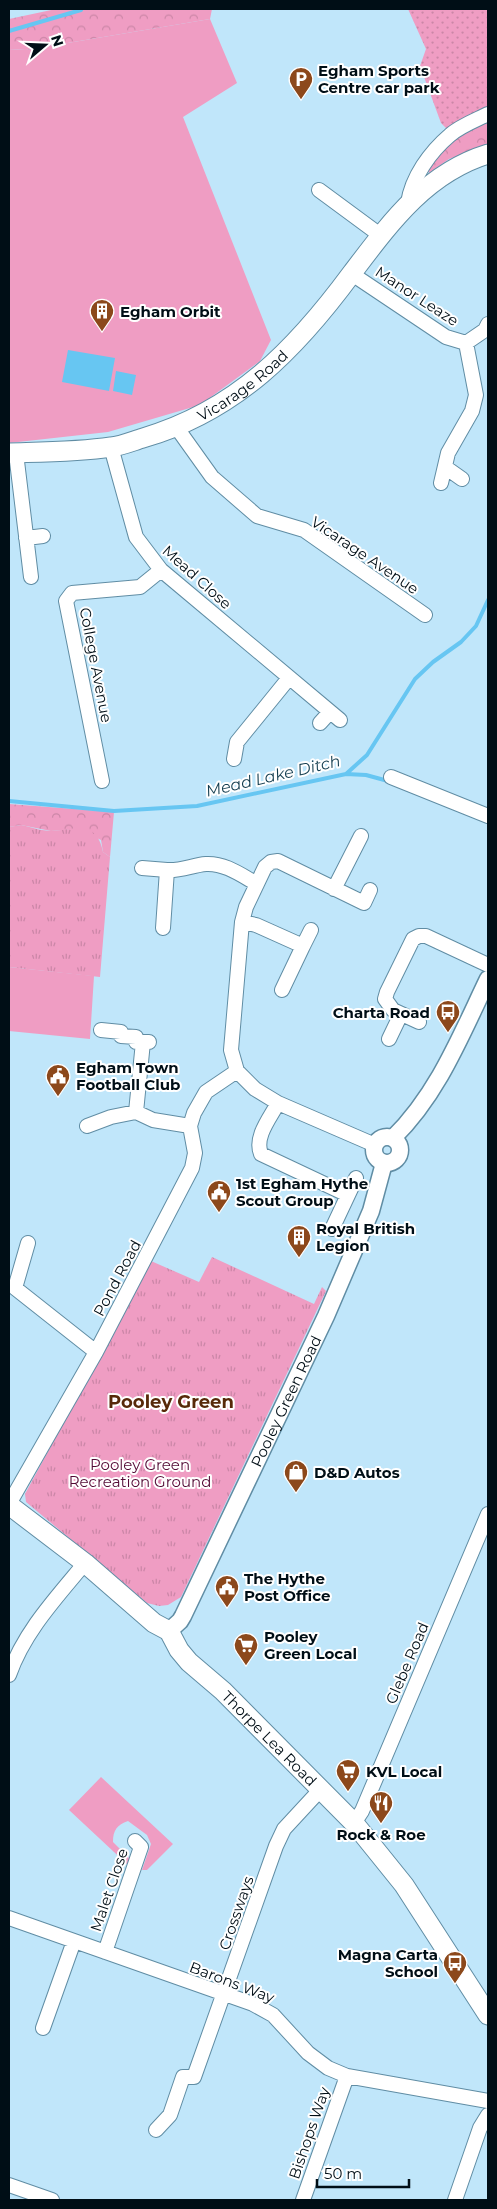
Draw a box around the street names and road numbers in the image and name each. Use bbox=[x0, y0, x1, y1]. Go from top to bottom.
street label: Manor Leaze bbox=[372, 262, 462, 330]
street label: Vicarage Road bbox=[194, 345, 292, 425]
street label: Vicarage Avenue bbox=[308, 512, 422, 598]
street label: Mead Close bbox=[158, 541, 236, 613]
street label: College Avenue bbox=[76, 606, 116, 724]
street label: Pond Road bbox=[89, 1237, 145, 1319]
street label: Pooley Green Road bbox=[246, 1332, 325, 1470]
street label: Glebe Road bbox=[381, 1619, 433, 1707]
street label: Thorpe Lea Road bbox=[218, 1686, 321, 1790]
street label: Malet Close bbox=[86, 1846, 132, 1934]
street label: Crossways bbox=[214, 1873, 258, 1953]
street label: Barons Way bbox=[187, 1957, 278, 2007]
street label: Bishops Way bbox=[284, 2084, 334, 2182]

